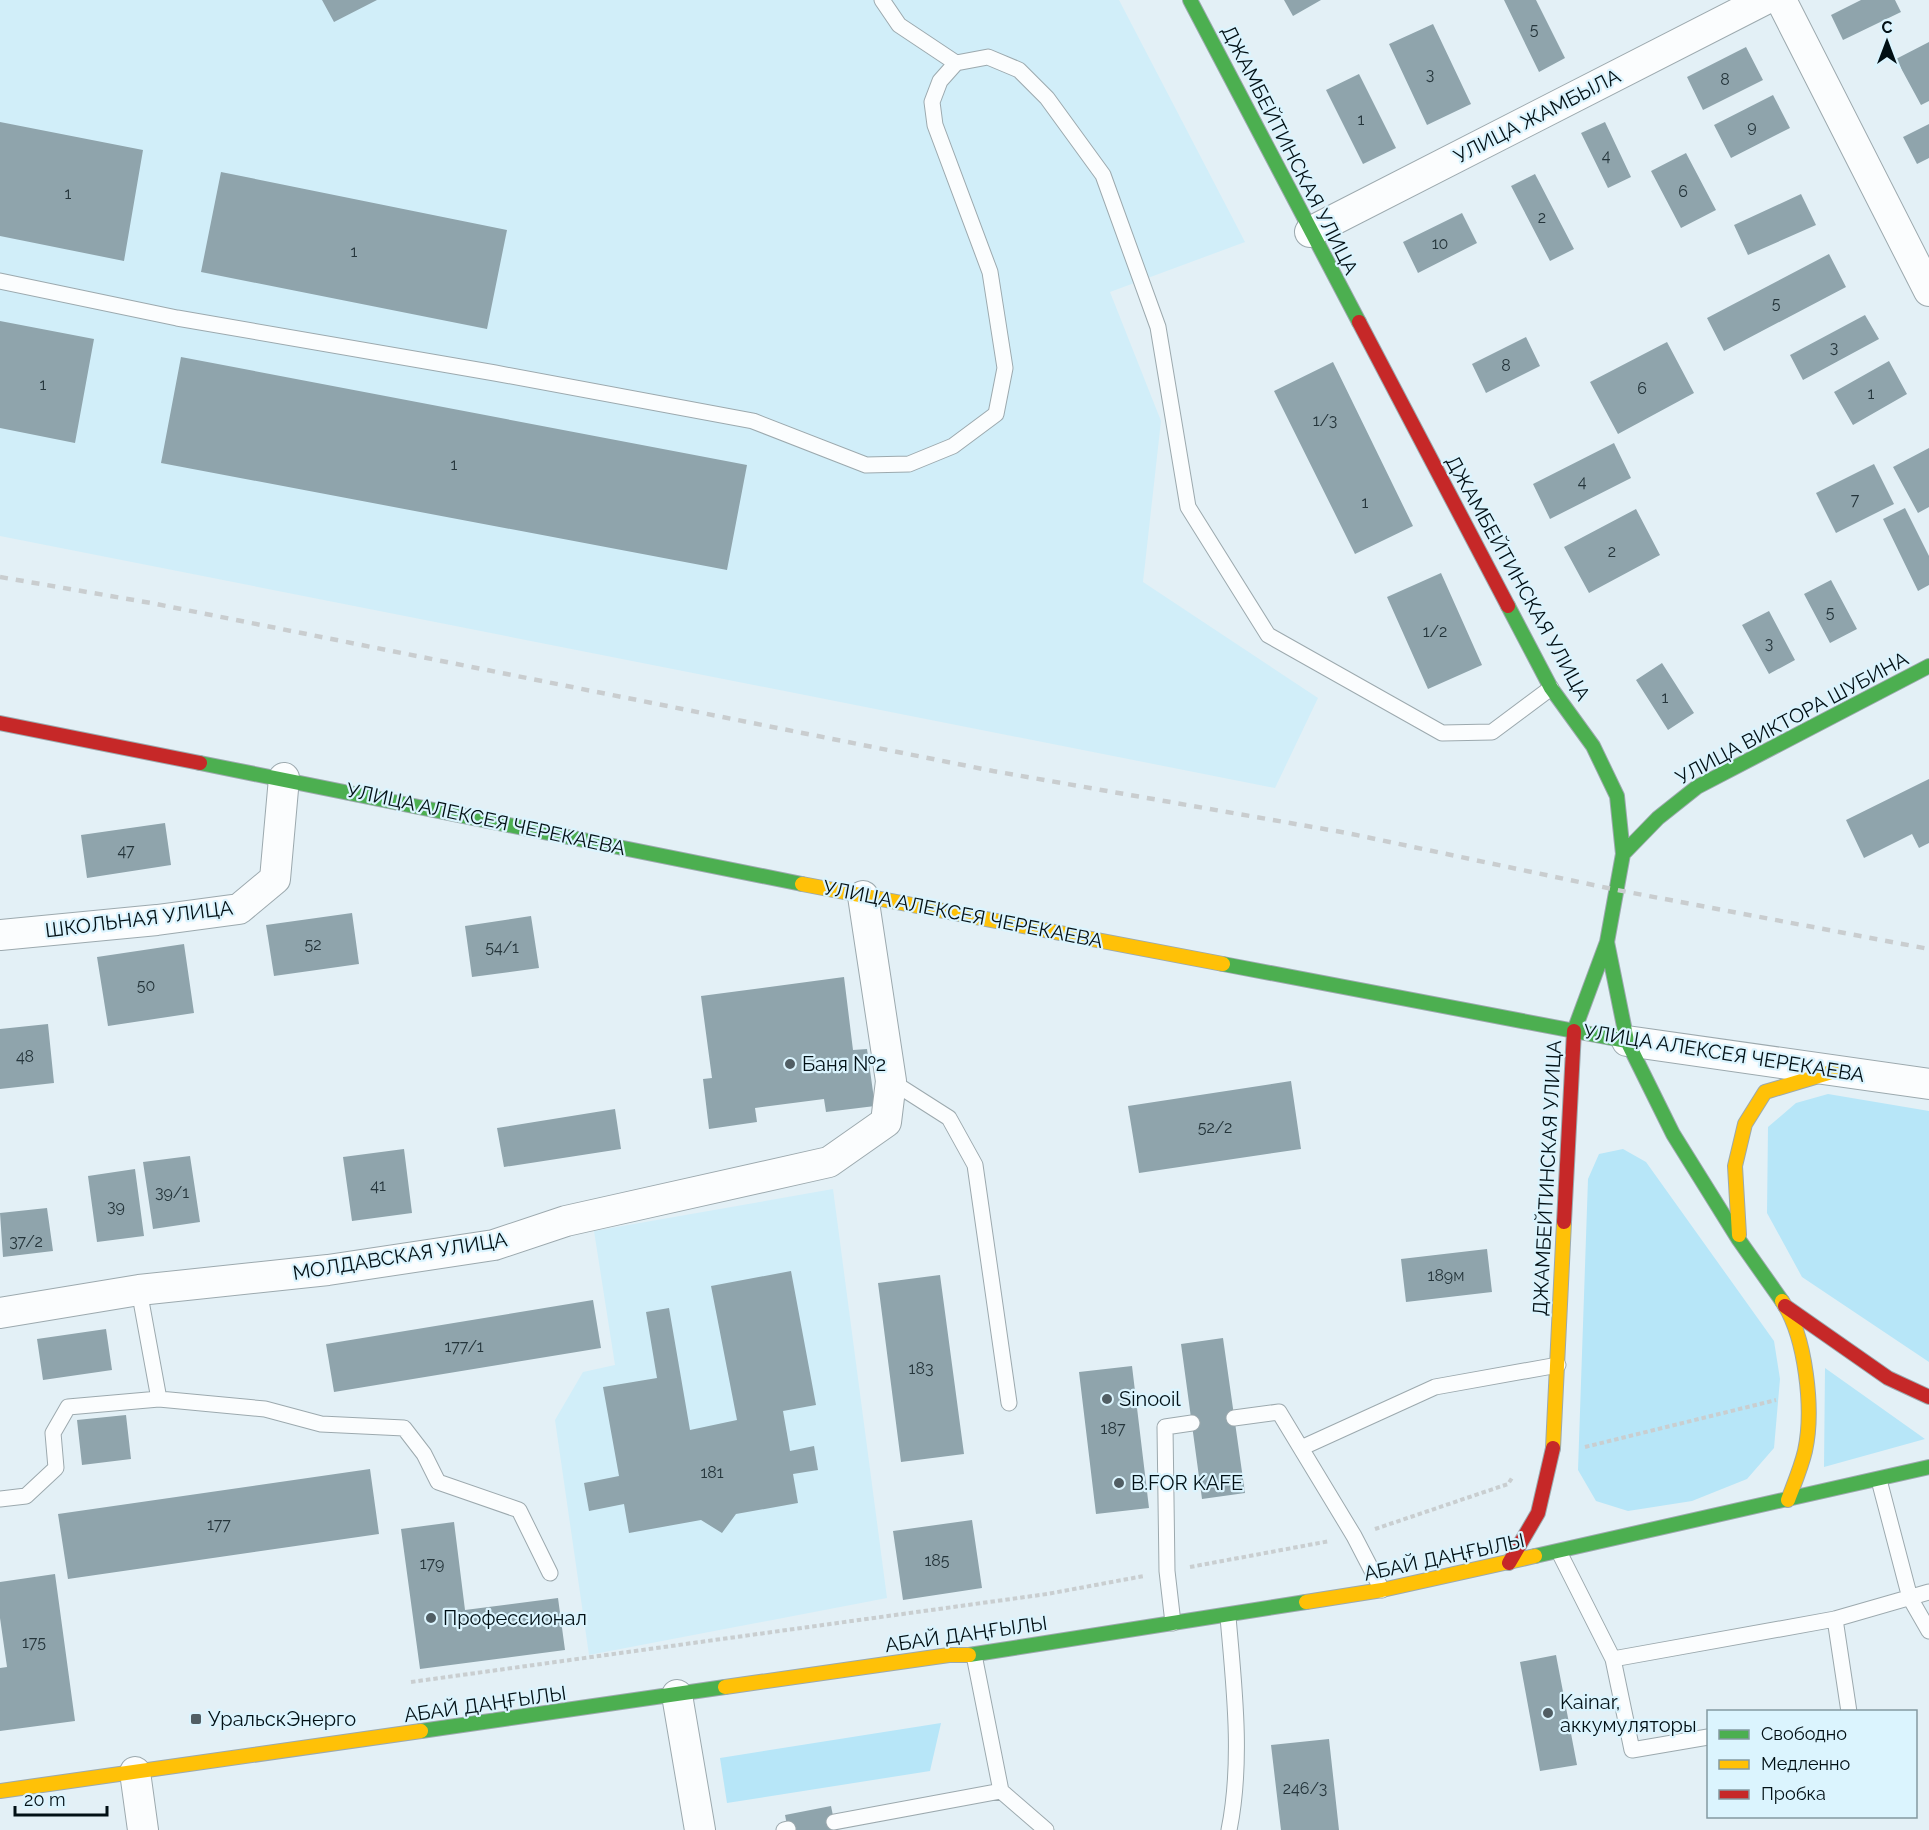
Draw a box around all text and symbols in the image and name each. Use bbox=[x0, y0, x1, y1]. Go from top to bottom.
north arrow bbox=[1857, 12, 1917, 72]
text: С bbox=[1882, 18, 1893, 37]
house number: 5 bbox=[1530, 20, 1539, 39]
street label: ДЖАМБЕЙТИНСКАЯ УЛИЦА bbox=[1217, 21, 1364, 279]
street label: УЛИЦА ЖАМБЫЛА bbox=[1450, 63, 1625, 168]
house number: 3 bbox=[1426, 65, 1434, 84]
house number: 8 bbox=[1720, 70, 1730, 89]
house number: 1 bbox=[1358, 110, 1365, 129]
house number: 9 bbox=[1747, 117, 1757, 136]
house number: 4 bbox=[1602, 146, 1611, 165]
house number: 6 bbox=[1678, 182, 1688, 201]
house number: 1 bbox=[65, 184, 72, 203]
house number: 2 bbox=[1538, 208, 1546, 227]
house number: 10 bbox=[1432, 234, 1448, 253]
house number: 1 bbox=[351, 242, 358, 261]
house number: 5 bbox=[1772, 294, 1781, 313]
house number: 3 bbox=[1830, 338, 1838, 357]
house number: 8 bbox=[1501, 356, 1511, 375]
house number: 1 bbox=[40, 375, 47, 394]
house number: 6 bbox=[1637, 379, 1647, 398]
house number: 1 bbox=[1868, 384, 1875, 403]
house number: 1/3 bbox=[1313, 411, 1337, 430]
street label: ДЖАМБЕЙТИНСКАЯ УЛИЦА bbox=[1441, 451, 1596, 705]
house number: 1 bbox=[451, 455, 458, 474]
house number: 4 bbox=[1578, 472, 1587, 491]
house number: 7 bbox=[1851, 490, 1860, 509]
house number: 1 bbox=[1362, 493, 1369, 512]
house number: 2 bbox=[1608, 542, 1616, 561]
house number: 5 bbox=[1826, 603, 1835, 622]
house number: 1/2 bbox=[1423, 622, 1447, 641]
house number: 3 bbox=[1765, 634, 1773, 653]
street label: УЛИЦА ВИКТОРА ШУБИНА bbox=[1672, 646, 1913, 790]
house number: 1 bbox=[1662, 688, 1669, 707]
street label: УЛИЦА АЛЕКСЕЯ ЧЕРЕКАЕВА bbox=[344, 778, 628, 860]
house number: 47 bbox=[117, 841, 135, 860]
street label: УЛИЦА АЛЕКСЕЯ ЧЕРЕКАЕВА bbox=[821, 875, 1105, 953]
street label: ШКОЛЬНАЯ УЛИЦА bbox=[44, 896, 235, 942]
house number: 52 bbox=[304, 935, 322, 954]
house number: 54/1 bbox=[485, 938, 519, 957]
house number: 50 bbox=[137, 976, 155, 995]
street label: УЛИЦА АЛЕКСЕЯ ЧЕРЕКАЕВА bbox=[1582, 1019, 1867, 1087]
street label: ДЖАМБЕЙТИНСКАЯ УЛИЦА bbox=[1528, 1039, 1566, 1317]
house number: 48 bbox=[16, 1047, 34, 1066]
place label: Баня №2 bbox=[802, 1052, 886, 1076]
marker: Баня №2 bbox=[783, 1057, 797, 1071]
house number: 52/2 bbox=[1198, 1118, 1232, 1137]
house number: 41 bbox=[370, 1176, 386, 1195]
house number: 39/1 bbox=[155, 1183, 189, 1202]
house number: 39 bbox=[107, 1197, 125, 1216]
street label: МОЛДАВСКАЯ УЛИЦА bbox=[291, 1227, 509, 1285]
house number: 37/2 bbox=[9, 1232, 43, 1251]
house number: 189м bbox=[1428, 1266, 1464, 1285]
house number: 177/1 bbox=[444, 1337, 484, 1356]
house number: 183 bbox=[909, 1359, 933, 1378]
place label: Sinooil bbox=[1119, 1387, 1181, 1411]
marker: Sinooil bbox=[1100, 1392, 1114, 1406]
house number: 187 bbox=[1101, 1419, 1126, 1438]
house number: 181 bbox=[700, 1463, 724, 1482]
place label: B.FOR KAFE bbox=[1131, 1471, 1243, 1495]
marker: B.FOR KAFE bbox=[1112, 1476, 1126, 1490]
house number: 177 bbox=[207, 1515, 231, 1534]
street label: АБАЙ ДАҢҒЫЛЫ bbox=[1361, 1528, 1527, 1586]
house number: 185 bbox=[924, 1551, 950, 1570]
house number: 179 bbox=[420, 1554, 444, 1573]
place label: Профессионал bbox=[443, 1606, 587, 1630]
marker: Профессионал bbox=[424, 1611, 438, 1625]
street label: АБАЙ ДАҢҒЫЛЫ bbox=[883, 1611, 1049, 1657]
house number: 175 bbox=[22, 1633, 46, 1652]
street label: АБАЙ ДАҢҒЫЛЫ bbox=[402, 1681, 568, 1727]
place label: Kainar, аккумуляторы bbox=[1560, 1690, 1696, 1737]
marker: Kainar, аккумуляторы bbox=[1541, 1706, 1555, 1720]
place label: УральскЭнерго bbox=[208, 1707, 356, 1731]
legend bbox=[1707, 1710, 1917, 1818]
marker: УральскЭнерго bbox=[189, 1712, 203, 1726]
text: Свободно bbox=[1761, 1723, 1847, 1744]
text: Медленно bbox=[1761, 1753, 1850, 1774]
scale bar bbox=[15, 1779, 106, 1817]
house number: 246/3 bbox=[1283, 1779, 1327, 1798]
text: Пробка bbox=[1761, 1783, 1826, 1804]
text: 20 m bbox=[24, 1789, 66, 1810]

